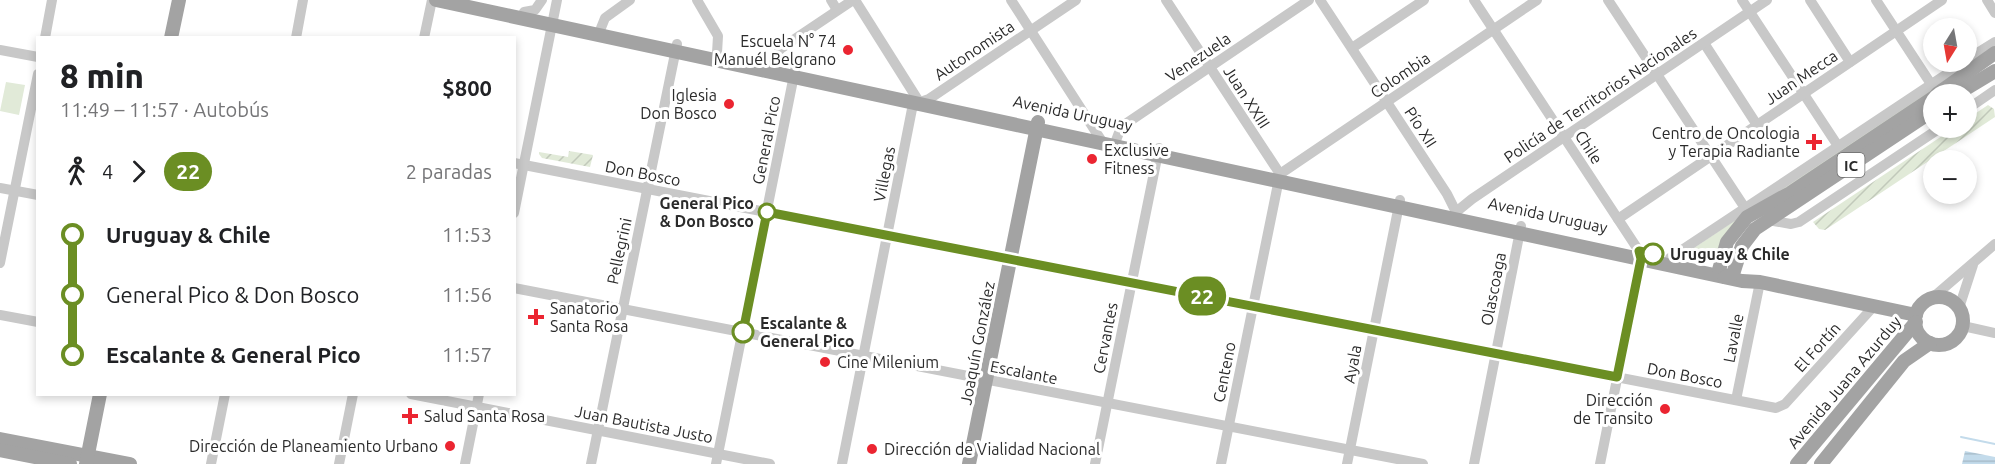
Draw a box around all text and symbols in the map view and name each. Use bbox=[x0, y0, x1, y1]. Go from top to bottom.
street label: Autonomista bbox=[931, 17, 1017, 83]
north arrow bbox=[1923, 18, 1977, 72]
map controls bbox=[1923, 18, 1977, 204]
street label: Policía de Territorios Nacionales bbox=[1500, 24, 1700, 166]
street label: Venezuela bbox=[1162, 29, 1234, 85]
place label: Escuela N° 74 Manuél Belgrano bbox=[714, 32, 836, 68]
marker: Escuela N° 74 Manuél Belgrano bbox=[841, 43, 855, 57]
street label: Juan Mecca bbox=[1761, 46, 1841, 108]
street label: Colombia bbox=[1367, 49, 1433, 101]
text: 8 min bbox=[60, 57, 144, 94]
street label: Juan XXIII bbox=[1220, 63, 1274, 131]
text: $800 bbox=[442, 75, 492, 100]
button: + bbox=[1923, 84, 1977, 138]
place label: Iglesia Don Bosco bbox=[640, 86, 717, 122]
street label: Avenida Uruguay bbox=[1012, 92, 1135, 134]
street label: General Pico bbox=[749, 94, 783, 186]
marker: Iglesia Don Bosco bbox=[722, 97, 736, 111]
text: 11:49 – 11:57 · Autobús bbox=[60, 98, 269, 121]
street label: Pío XII bbox=[1401, 103, 1441, 151]
place label: Centro de Oncologia y Terapia Radiante bbox=[1652, 124, 1800, 160]
street label: Chile bbox=[1572, 127, 1606, 167]
marker: Centro de Oncologia y Terapia Radiante bbox=[1805, 133, 1823, 151]
place label: Exclusive Fitness bbox=[1104, 141, 1169, 177]
street label: Villegas bbox=[870, 145, 898, 203]
button: − bbox=[1923, 150, 1977, 204]
marker: Exclusive Fitness bbox=[1085, 152, 1099, 166]
road number: IC bbox=[1838, 153, 1864, 177]
icon: walk bbox=[60, 155, 93, 188]
icon: forward bbox=[122, 155, 155, 188]
street label: Don Bosco bbox=[604, 157, 682, 189]
text: 22 bbox=[176, 159, 200, 183]
text: 4 bbox=[102, 160, 113, 183]
text: 2 paradas bbox=[406, 160, 492, 183]
place label: General Pico & Don Bosco bbox=[660, 194, 754, 230]
street label: Avenida Uruguay bbox=[1487, 194, 1610, 236]
marker: General Pico & Don Bosco bbox=[758, 203, 776, 221]
street label: Pellegrini bbox=[603, 216, 635, 286]
text: Uruguay & Chile bbox=[106, 222, 271, 247]
text: 11:53 bbox=[442, 223, 492, 246]
marker: Uruguay & Chile bbox=[1642, 243, 1664, 265]
place label: Uruguay & Chile bbox=[1670, 245, 1790, 263]
street label: Olascoaga bbox=[1477, 251, 1509, 327]
line badge: 22 bbox=[1175, 276, 1229, 316]
street label: Joaquín González bbox=[956, 280, 998, 406]
text: General Pico & Don Bosco bbox=[106, 282, 359, 307]
text: 11:56 bbox=[442, 283, 492, 306]
text: 22 bbox=[1190, 284, 1214, 308]
place label: Sanatorio Santa Rosa bbox=[550, 299, 628, 335]
street label: Cervantes bbox=[1089, 301, 1121, 375]
marker: Sanatorio Santa Rosa bbox=[527, 308, 545, 326]
street label: Lavalle bbox=[1719, 312, 1747, 364]
street label: Avenida Juana Azurduy bbox=[1784, 312, 1905, 452]
place label: Escalante & General Pico bbox=[760, 314, 854, 350]
street label: El Fortín bbox=[1790, 319, 1844, 375]
marker: Escalante & General Pico bbox=[732, 321, 754, 343]
street label: Centeno bbox=[1209, 340, 1239, 404]
text: Escalante & General Pico bbox=[106, 342, 361, 367]
text: 11:57 bbox=[442, 343, 492, 366]
street label: Ayala bbox=[1339, 343, 1365, 385]
place label: Cine Milenium bbox=[837, 353, 939, 371]
marker: Cine Milenium bbox=[818, 355, 832, 369]
street label: Escalante bbox=[989, 357, 1059, 387]
street label: Don Bosco bbox=[1646, 359, 1724, 391]
place label: Dirección de Transito bbox=[1573, 391, 1653, 427]
street label: Juan Bautista Justo bbox=[573, 402, 715, 446]
marker: Dirección de Transito bbox=[1658, 402, 1672, 416]
marker: Salud Santa Rosa bbox=[401, 407, 419, 425]
place label: Salud Santa Rosa bbox=[424, 407, 545, 425]
place label: Dirección de Planeamiento Urbano bbox=[189, 437, 438, 455]
marker: Dirección de Planeamiento Urbano bbox=[443, 439, 457, 453]
place label: Dirección de Vialidad Nacional bbox=[884, 440, 1100, 458]
marker: Dirección de Vialidad Nacional bbox=[865, 442, 879, 456]

